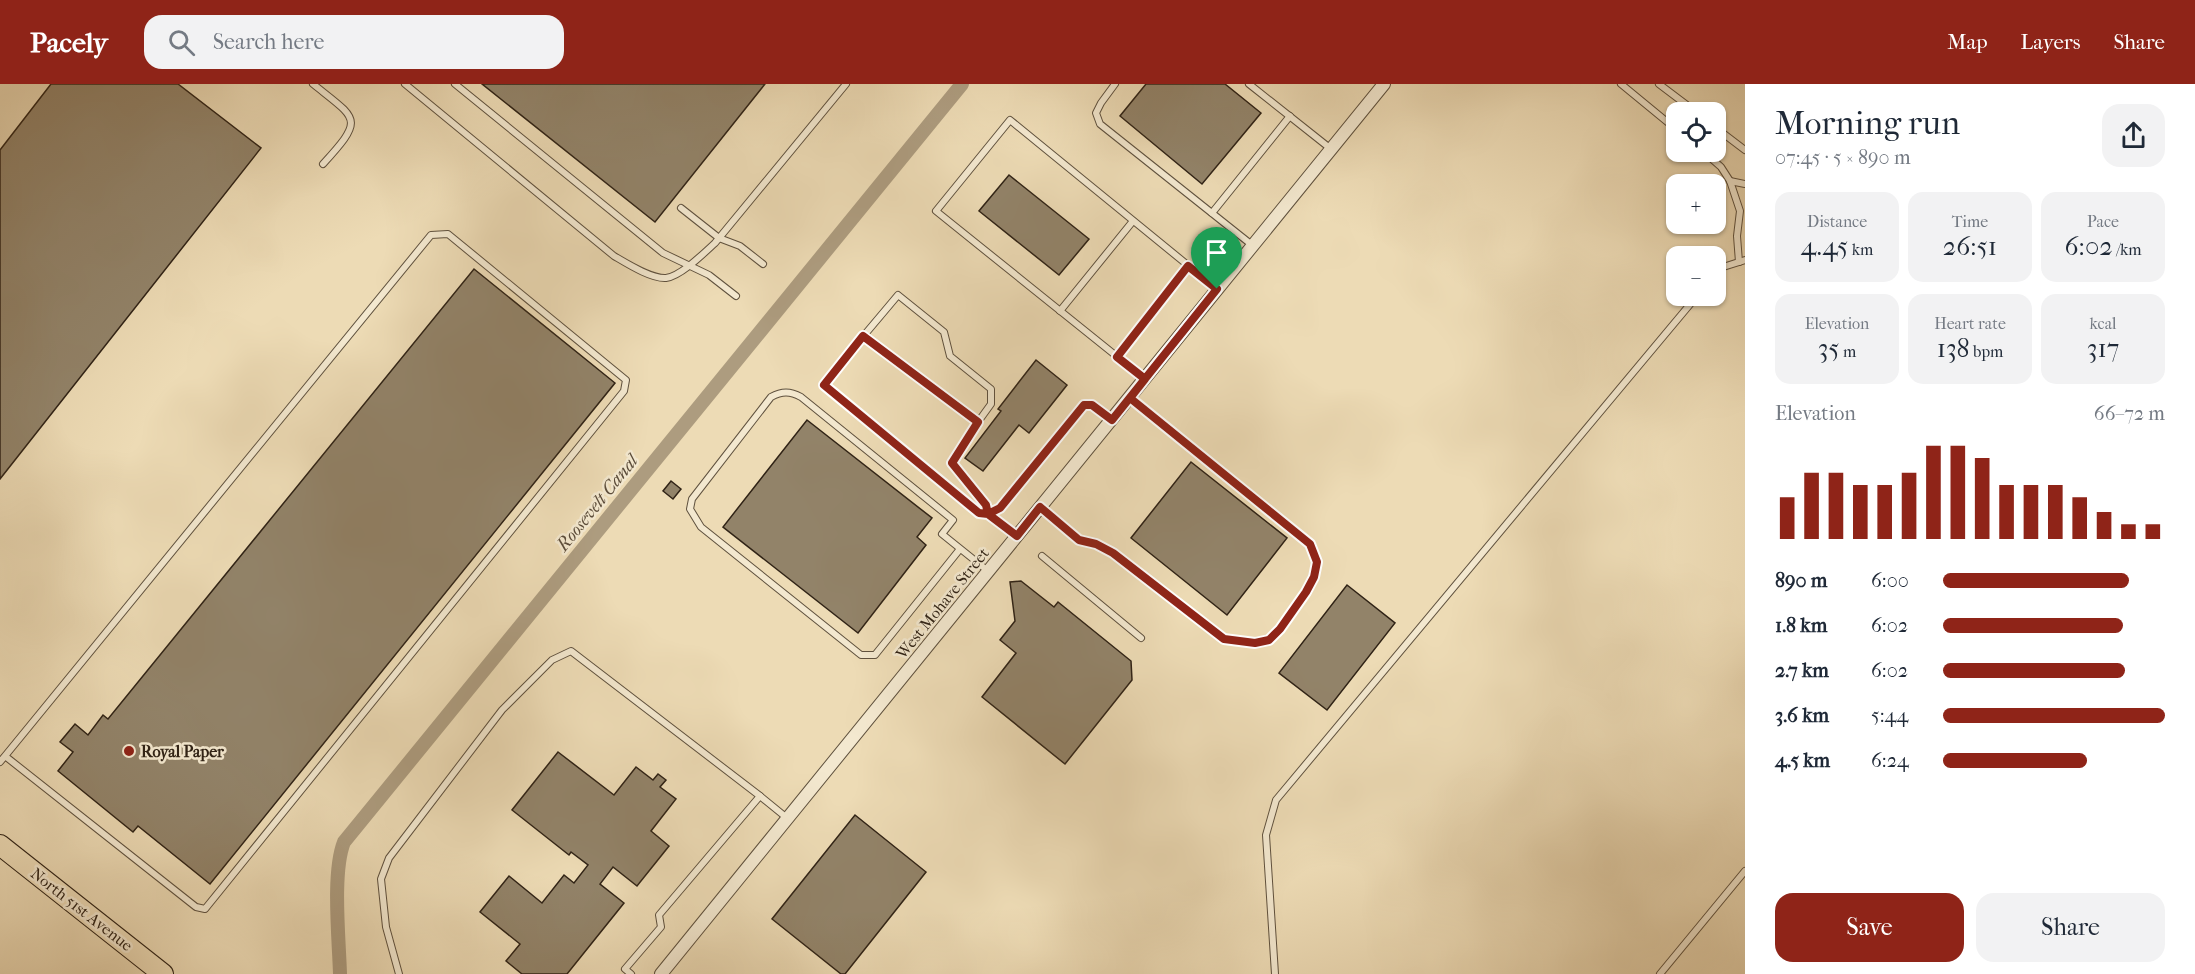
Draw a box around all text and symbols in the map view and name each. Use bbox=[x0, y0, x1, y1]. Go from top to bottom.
search box bbox=[144, 15, 564, 69]
text: Pacely bbox=[30, 26, 108, 59]
icon: search bbox=[165, 26, 198, 59]
text: Search here bbox=[213, 29, 324, 55]
text: Map bbox=[1947, 30, 1988, 54]
text: Layers bbox=[2021, 30, 2080, 54]
text: Share bbox=[2113, 30, 2165, 54]
map controls bbox=[1666, 102, 1726, 306]
button: locate bbox=[1666, 102, 1726, 162]
text: Morning run bbox=[1775, 104, 1960, 143]
button: share bbox=[2102, 104, 2165, 167]
text: 07:45 · 5 × 890 m bbox=[1775, 146, 1911, 169]
button: + bbox=[1666, 174, 1726, 234]
text: Distance bbox=[1807, 212, 1867, 231]
text: Time bbox=[1952, 212, 1988, 231]
text: Pace bbox=[2087, 212, 2119, 231]
pin bbox=[1191, 227, 1242, 289]
text: 4.45 bbox=[1801, 231, 1848, 262]
text: 26:51 bbox=[1943, 231, 1997, 262]
text: 6:02 bbox=[2065, 231, 2113, 262]
icon: arrive bbox=[1200, 236, 1233, 269]
text: km bbox=[1848, 240, 1873, 259]
text: /km bbox=[2113, 240, 2141, 259]
button: − bbox=[1666, 246, 1726, 306]
text: Elevation bbox=[1805, 314, 1869, 333]
text: Heart rate bbox=[1934, 314, 2006, 333]
text: kcal bbox=[2090, 314, 2116, 333]
text: 35 bbox=[1818, 333, 1840, 364]
text: 138 bbox=[1937, 333, 1970, 364]
text: 317 bbox=[2087, 333, 2119, 364]
text: m bbox=[1840, 342, 1856, 361]
text: bpm bbox=[1970, 342, 2003, 361]
text: Elevation bbox=[1775, 402, 1856, 425]
text: 66–72 m bbox=[2094, 402, 2165, 425]
water label: Roosevelt Canal bbox=[552, 449, 644, 556]
street label: West Mohave Street bbox=[891, 544, 993, 663]
text: 890 m bbox=[1775, 569, 1828, 592]
text: 6:00 bbox=[1871, 569, 1909, 592]
text: 1.8 km bbox=[1775, 614, 1827, 637]
text: 6:02 bbox=[1871, 614, 1908, 637]
text: 2.7 km bbox=[1775, 659, 1829, 682]
text: 6:02 bbox=[1871, 659, 1908, 682]
text: 3.6 km bbox=[1775, 704, 1829, 727]
text: 5:44 bbox=[1871, 704, 1908, 727]
place label: Royal Paper bbox=[141, 742, 225, 762]
marker: Royal Paper bbox=[122, 744, 136, 758]
text: 4.5 km bbox=[1775, 749, 1830, 772]
text: 6:24 bbox=[1871, 749, 1909, 772]
street label: North 51st Avenue bbox=[27, 864, 137, 955]
button: Save bbox=[1775, 893, 1964, 962]
button: Share bbox=[1976, 893, 2165, 962]

